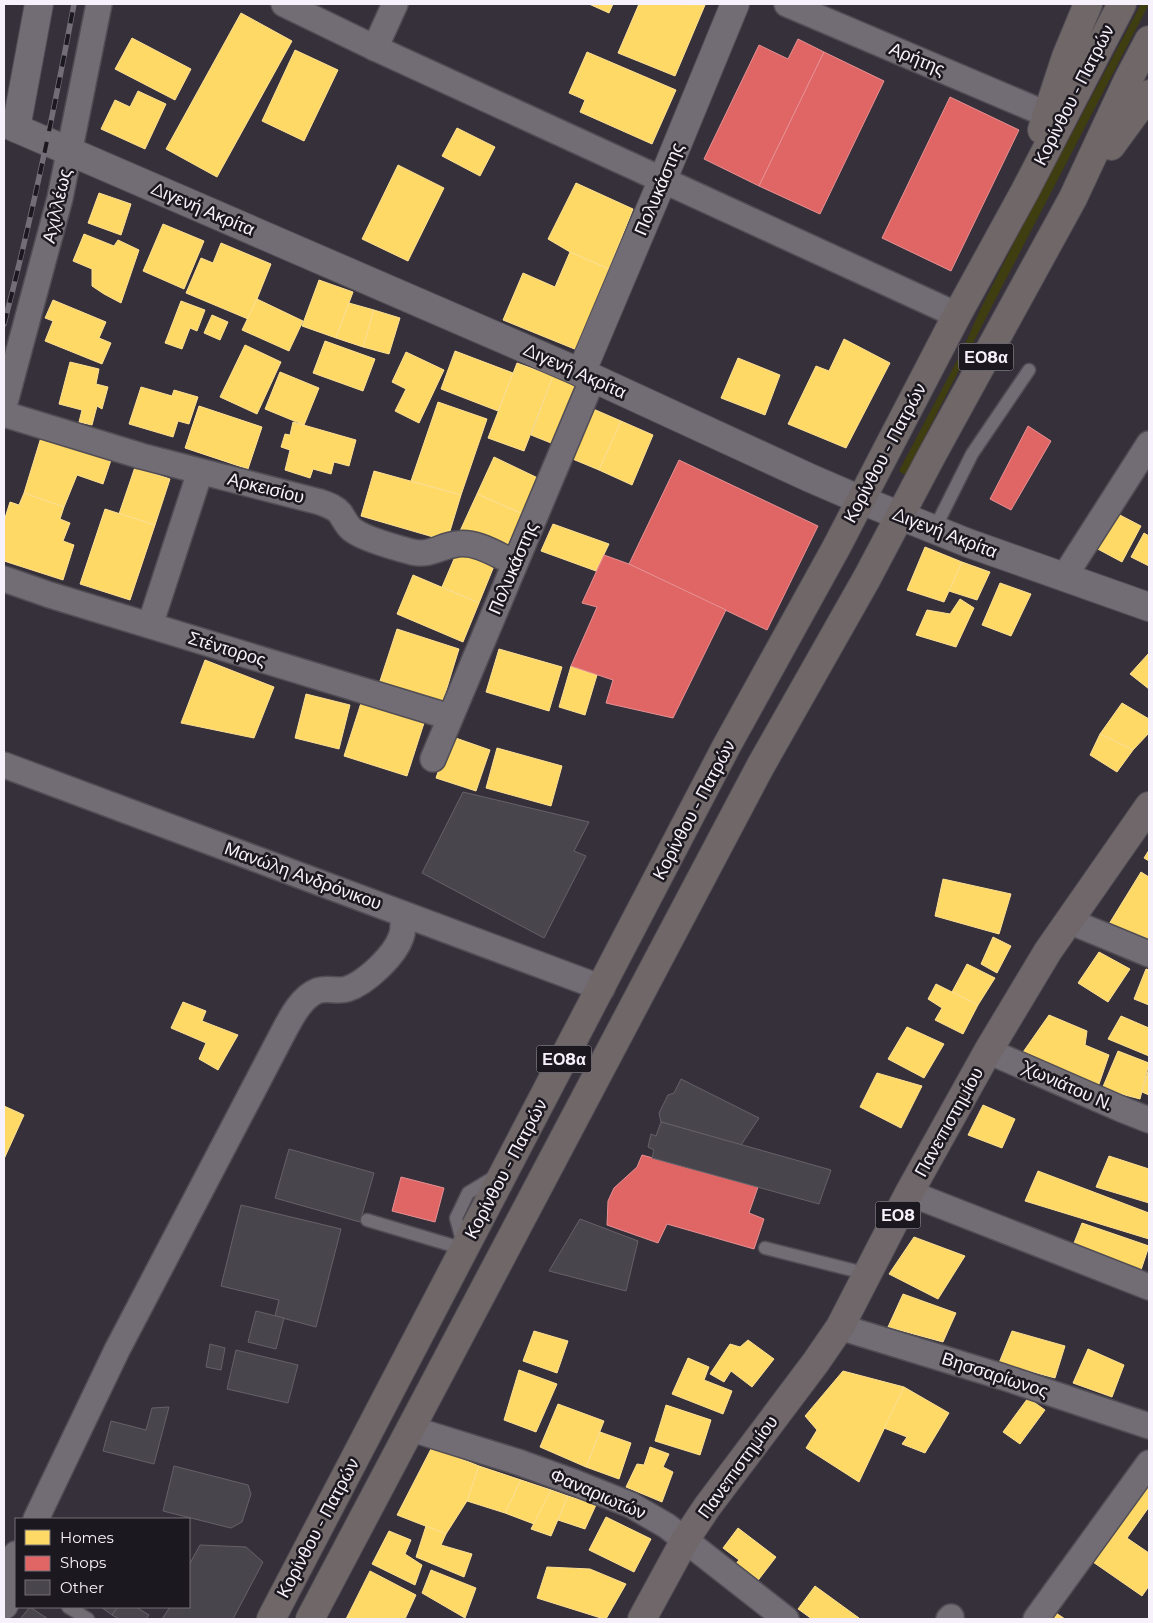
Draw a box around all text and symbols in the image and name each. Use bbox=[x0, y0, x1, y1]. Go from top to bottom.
street label: Κορίνθου - Πατρών bbox=[1029, 21, 1119, 169]
street label: Αρήτης bbox=[886, 38, 948, 81]
street label: Πολυκάστης bbox=[630, 139, 689, 239]
street label: Αχιλλέως bbox=[38, 166, 76, 245]
street label: Διγενή Ακρίτα bbox=[148, 177, 258, 241]
street label: Διγενή Ακρίτα bbox=[520, 339, 630, 403]
road number: ΕΟ8α bbox=[958, 344, 1014, 371]
street label: Κορίνθου - Πατρών bbox=[839, 379, 931, 527]
street label: Αρκεισίου bbox=[225, 468, 307, 508]
street label: Διγενή Ακρίτα bbox=[890, 503, 1000, 563]
street label: Πολυκάστης bbox=[484, 518, 543, 618]
street label: Στέντορος bbox=[185, 627, 269, 671]
street label: Κορίνθου - Πατρών bbox=[648, 736, 740, 884]
street label: Μανώλη Ανδρόνικου bbox=[221, 837, 385, 915]
road number: ΕΟ8α bbox=[536, 1046, 592, 1072]
street label: Χωνιάτου Ν. bbox=[1017, 1055, 1116, 1116]
street label: Πανεπιστημίου bbox=[910, 1063, 988, 1181]
street label: Κορίνθου - Πατρών bbox=[460, 1095, 552, 1243]
road number: ΕΟ8 bbox=[876, 1202, 920, 1228]
street label: Βησσαρίωνος bbox=[939, 1347, 1051, 1403]
street label: Πανεπιστημίου bbox=[693, 1411, 783, 1523]
street label: Κορίνθου - Πατρών bbox=[272, 1454, 364, 1602]
street label: Φαναριωτών bbox=[547, 1464, 649, 1524]
legend bbox=[15, 1518, 190, 1608]
text: Homes bbox=[60, 1528, 114, 1547]
text: Shops bbox=[60, 1553, 106, 1572]
text: Other bbox=[60, 1578, 104, 1597]

